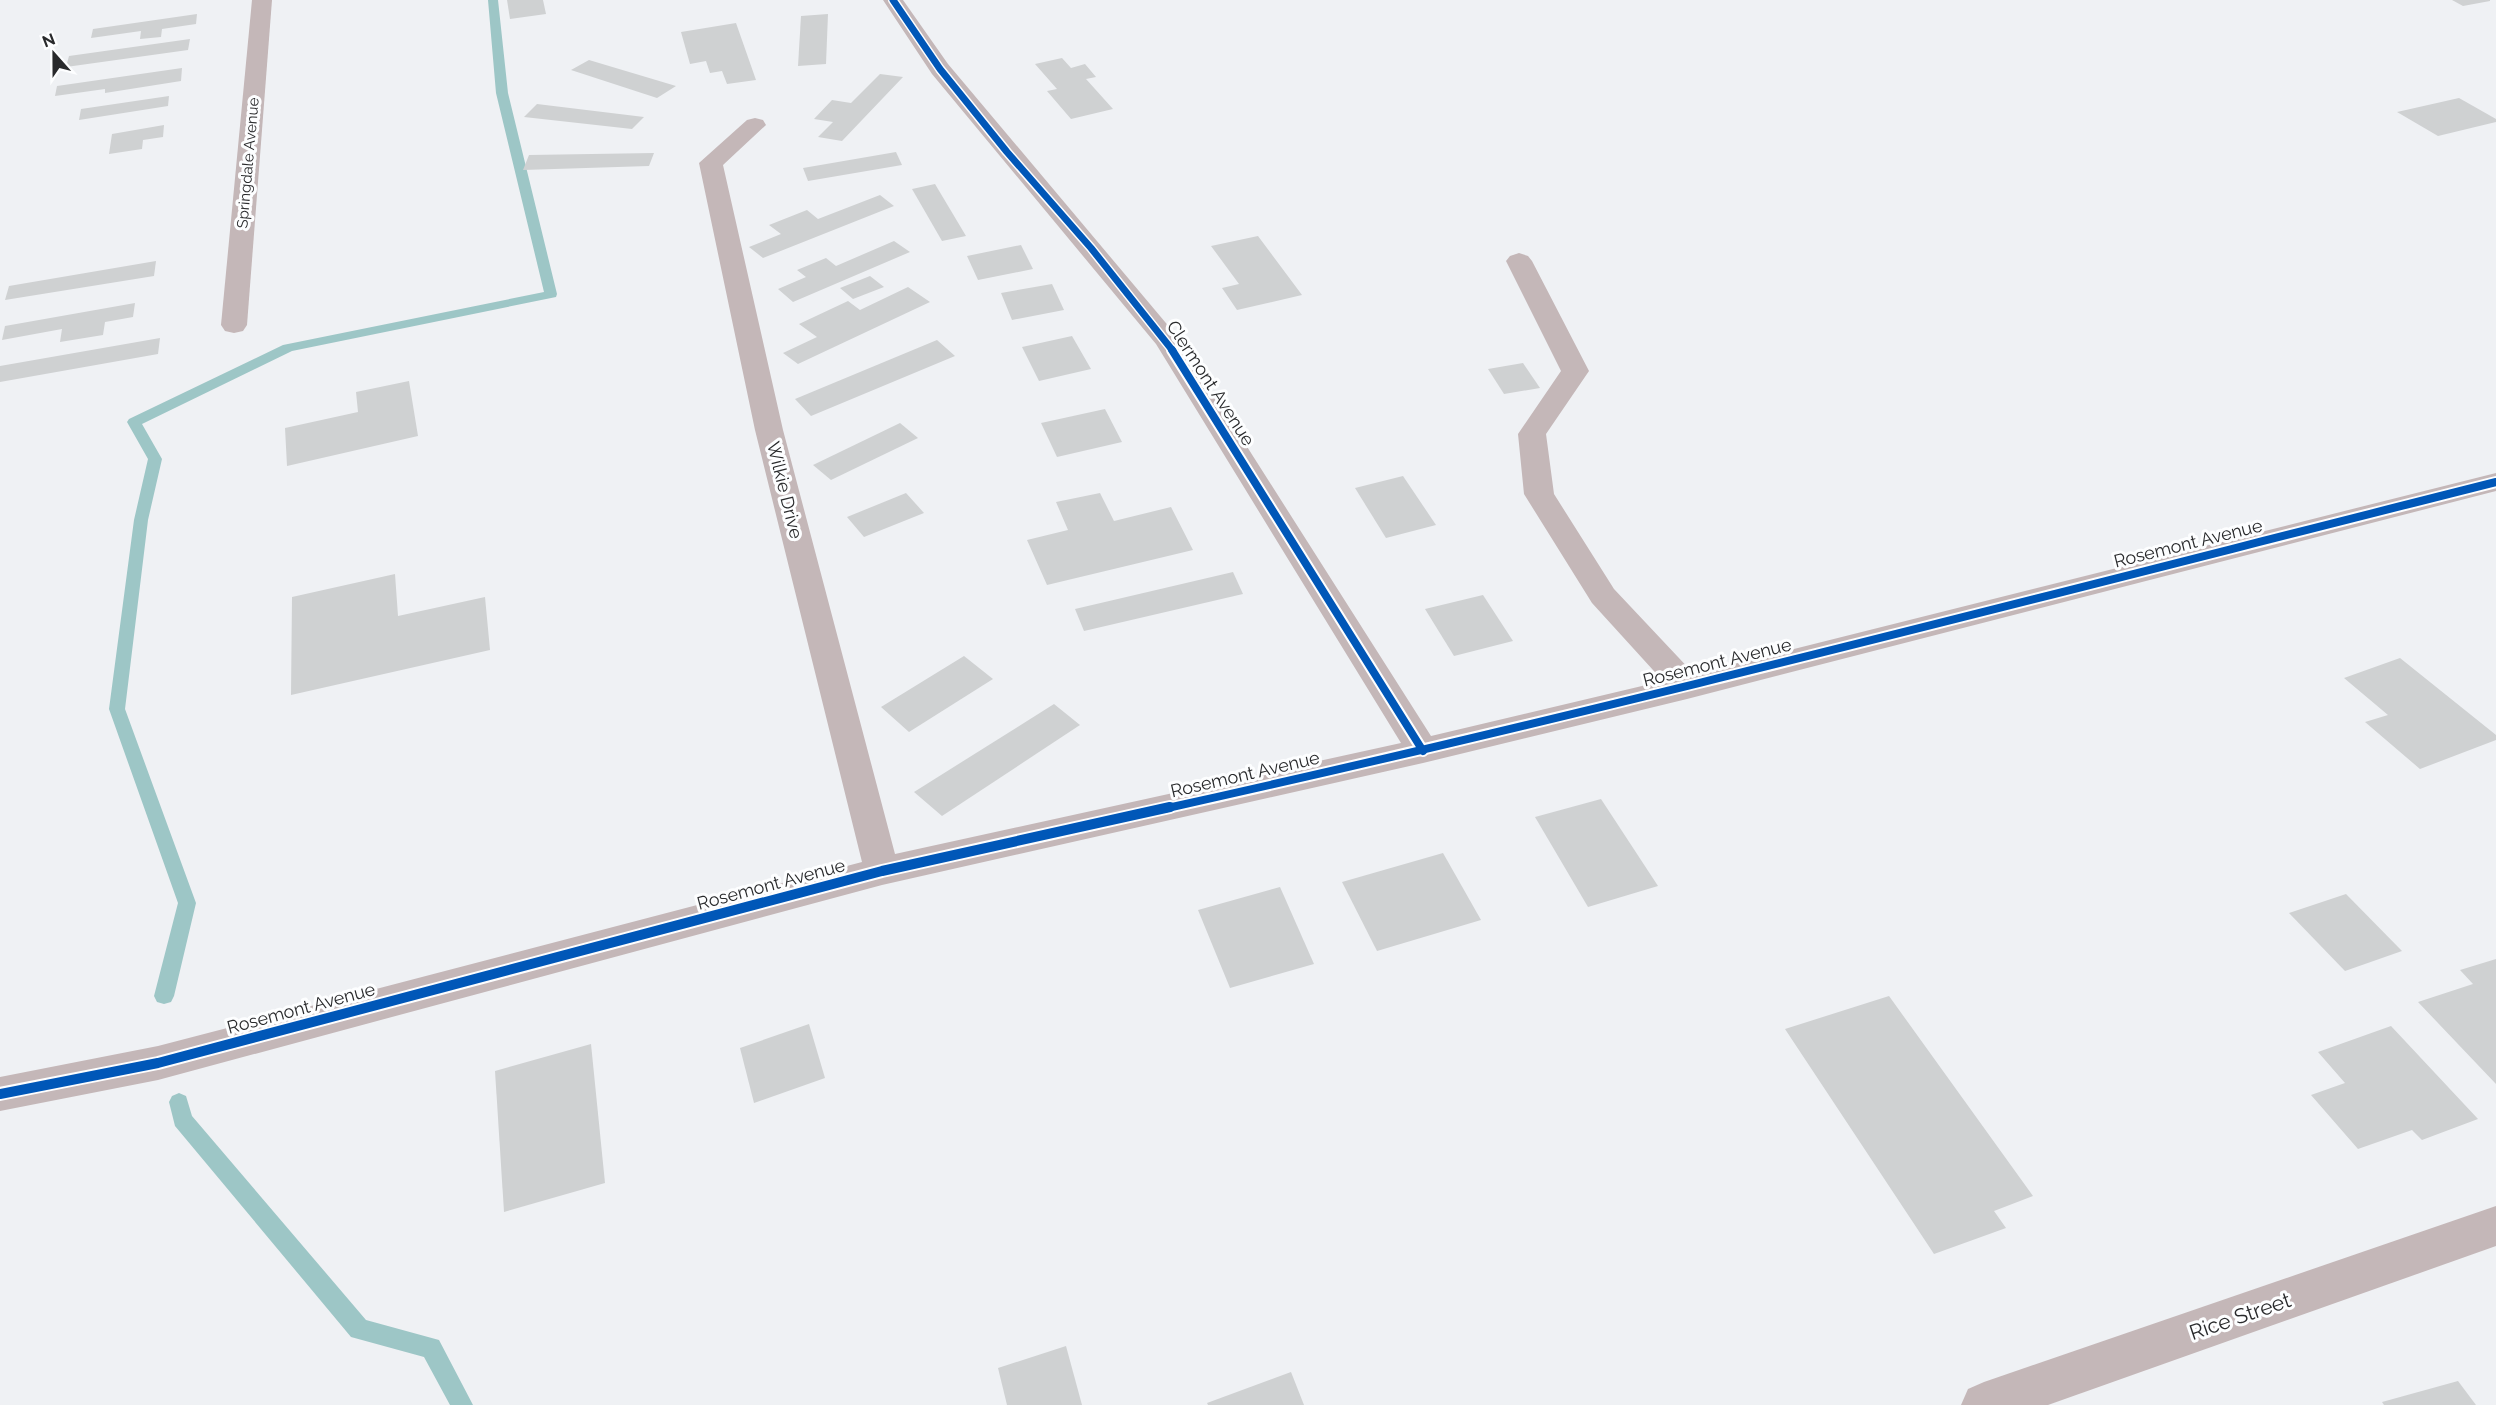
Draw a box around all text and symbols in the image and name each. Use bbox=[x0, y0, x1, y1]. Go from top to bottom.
north arrow bbox=[24, 24, 84, 84]
text: N bbox=[40, 29, 58, 52]
street label: Springdale Avenue bbox=[233, 97, 263, 229]
street label: Clermont Avenue bbox=[1163, 316, 1260, 450]
street label: Wilkie Drive bbox=[763, 439, 807, 541]
street label: Rosemont Avenue bbox=[2112, 514, 2265, 572]
street label: Rosemont Avenue bbox=[1641, 633, 1794, 691]
street label: Rosemont Avenue bbox=[1168, 747, 1322, 801]
street label: Rosemont Avenue bbox=[695, 854, 848, 914]
street label: Rosemont Avenue bbox=[225, 978, 378, 1038]
street label: Rice Street bbox=[2186, 1287, 2294, 1345]

